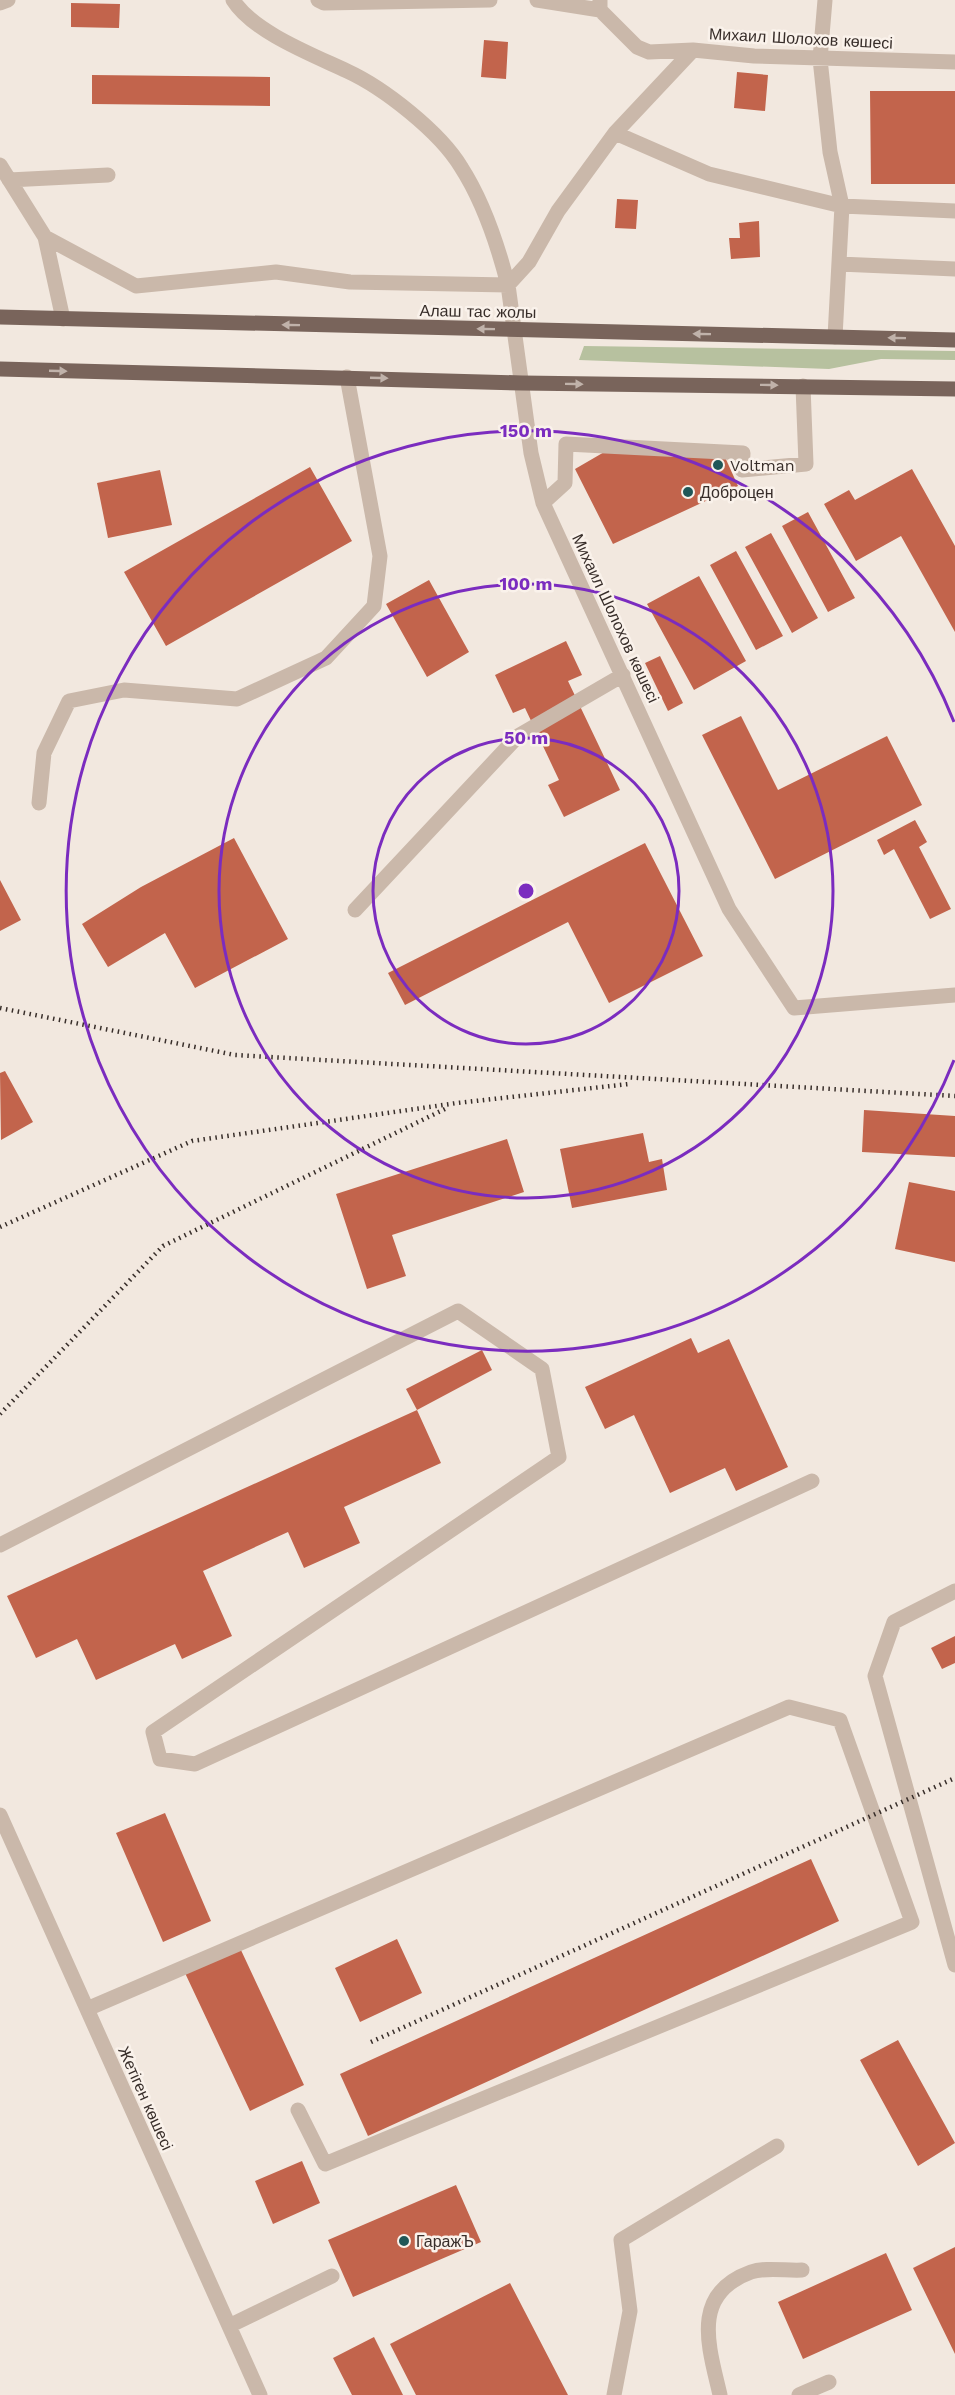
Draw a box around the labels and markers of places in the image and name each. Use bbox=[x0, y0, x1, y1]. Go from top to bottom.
place label: Voltman bbox=[730, 456, 795, 475]
marker: Voltman bbox=[711, 458, 725, 472]
place label: Доброцен bbox=[700, 483, 774, 502]
marker: Доброцен bbox=[681, 485, 695, 499]
centre of rings bbox=[516, 881, 536, 901]
place label: ГаражЪ bbox=[416, 2232, 474, 2251]
marker: ГаражЪ bbox=[397, 2234, 411, 2248]

